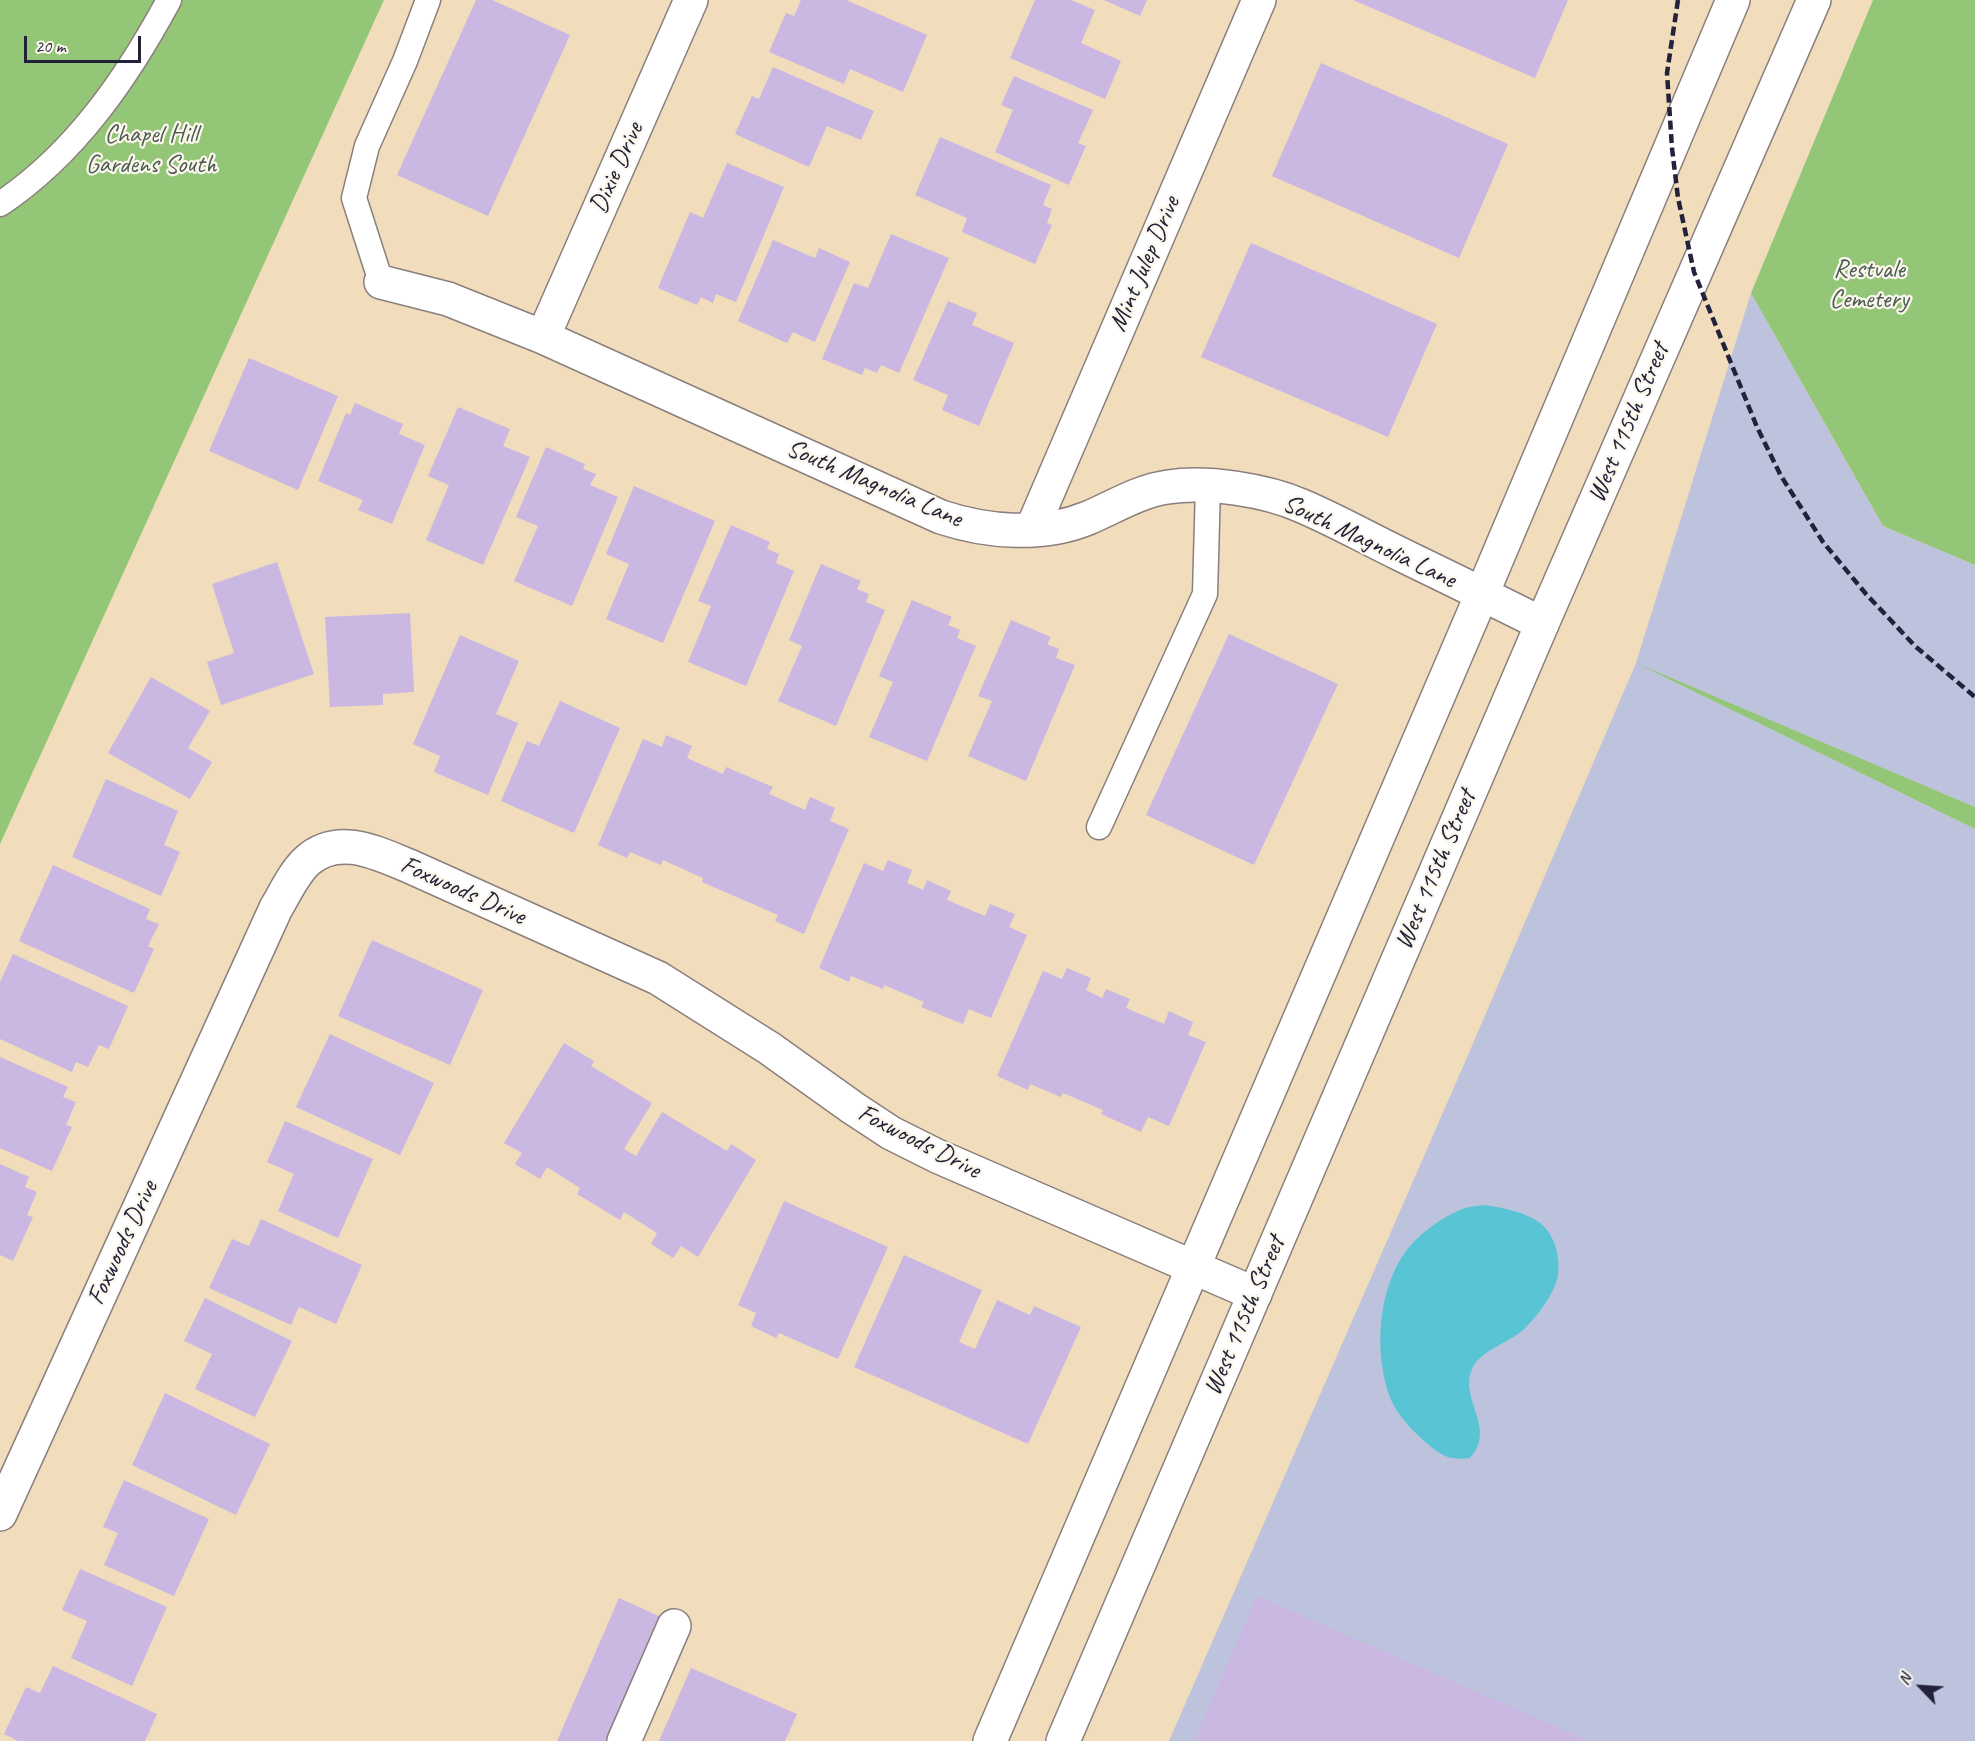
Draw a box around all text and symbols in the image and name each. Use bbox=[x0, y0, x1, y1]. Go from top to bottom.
scale bar bbox=[27, 24, 144, 62]
text: 20 m bbox=[35, 35, 66, 57]
street label: Dixie Drive bbox=[583, 118, 651, 218]
park label: Chapel Hill Gardens South bbox=[86, 119, 216, 180]
street label: Mint Julep Drive bbox=[1103, 192, 1187, 336]
park label: Restvale Cemetery bbox=[1829, 254, 1909, 316]
street label: West 115th Street bbox=[1582, 339, 1676, 507]
street label: South Magnolia Lane bbox=[782, 433, 966, 535]
street label: South Magnolia Lane bbox=[1277, 488, 1461, 596]
street label: West 115th Street bbox=[1389, 786, 1483, 954]
street label: Foxwoods Drive bbox=[396, 850, 530, 932]
street label: Foxwoods Drive bbox=[853, 1098, 985, 1186]
street label: Foxwoods Drive bbox=[81, 1176, 165, 1310]
street label: West 115th Street bbox=[1198, 1232, 1292, 1400]
north arrow bbox=[1891, 1657, 1951, 1717]
text: N bbox=[1894, 1671, 1916, 1688]

